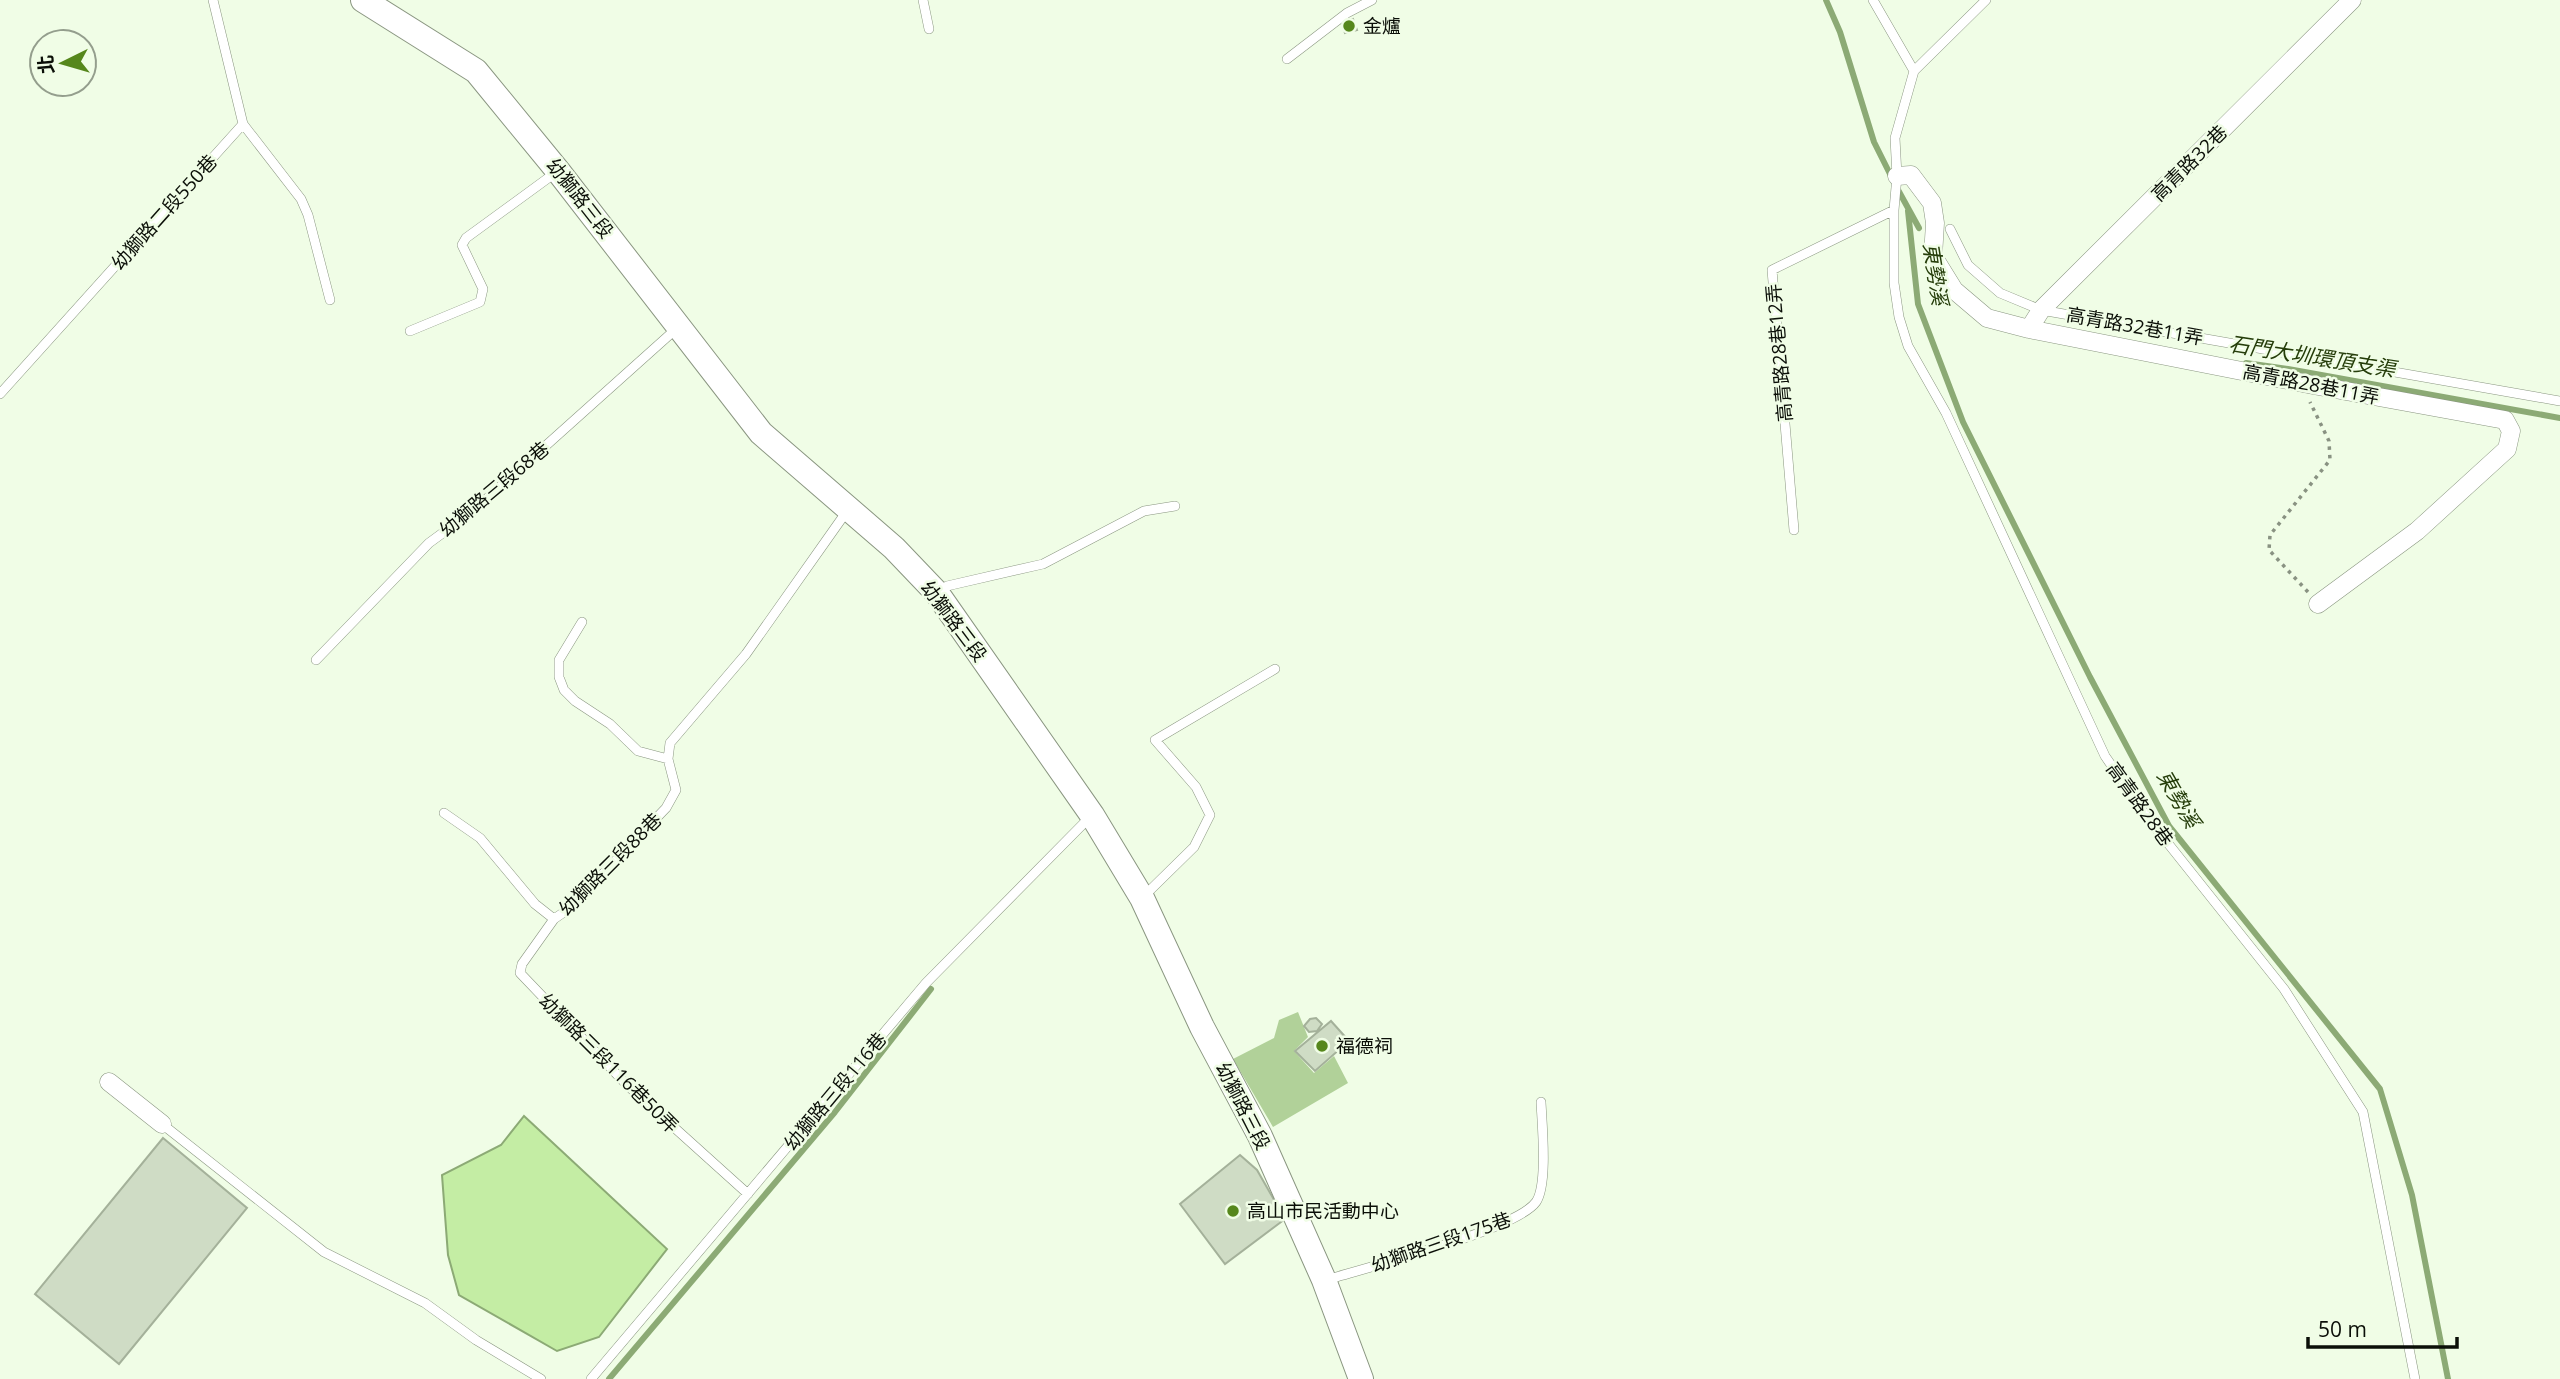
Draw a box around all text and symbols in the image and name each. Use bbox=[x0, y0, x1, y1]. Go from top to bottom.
place label: 金爐 bbox=[1363, 13, 1401, 39]
marker: 金爐 bbox=[1341, 18, 1357, 34]
north arrow bbox=[28, 28, 98, 98]
text: 北 bbox=[32, 54, 60, 75]
street label: 高青路32巷 bbox=[2145, 119, 2233, 207]
street label: 幼獅路二段550巷 bbox=[105, 149, 223, 275]
street label: 幼獅路三段 bbox=[541, 153, 619, 243]
water label: 東勢溪 bbox=[1917, 241, 1955, 310]
street label: 高青路28巷12弄 bbox=[1760, 283, 1798, 423]
street label: 高青路32巷11弄 bbox=[2065, 301, 2205, 351]
water label: 石門大圳環頂支渠 bbox=[2227, 329, 2400, 383]
street label: 高青路28巷11弄 bbox=[2241, 358, 2381, 410]
street label: 幼獅路三段68巷 bbox=[434, 435, 554, 543]
street label: 幼獅路三段 bbox=[915, 575, 993, 667]
street label: 高青路28巷 bbox=[2101, 757, 2179, 851]
water label: 東勢溪 bbox=[2151, 764, 2208, 835]
street label: 幼獅路三段88巷 bbox=[553, 807, 667, 921]
street label: 幼獅路三段116巷50弄 bbox=[534, 988, 684, 1138]
street label: 幼獅路三段116巷 bbox=[778, 1026, 892, 1156]
place label: 福德祠 bbox=[1336, 1033, 1393, 1059]
marker: 福德祠 bbox=[1314, 1038, 1330, 1054]
street label: 幼獅路三段 bbox=[1210, 1058, 1276, 1154]
place label: 高山市民活動中心 bbox=[1247, 1198, 1399, 1224]
marker: 高山市民活動中心 bbox=[1225, 1203, 1241, 1219]
street label: 幼獅路三段175巷 bbox=[1367, 1206, 1515, 1278]
scale bar bbox=[2308, 1306, 2457, 1350]
text: 50 m bbox=[2318, 1315, 2367, 1343]

